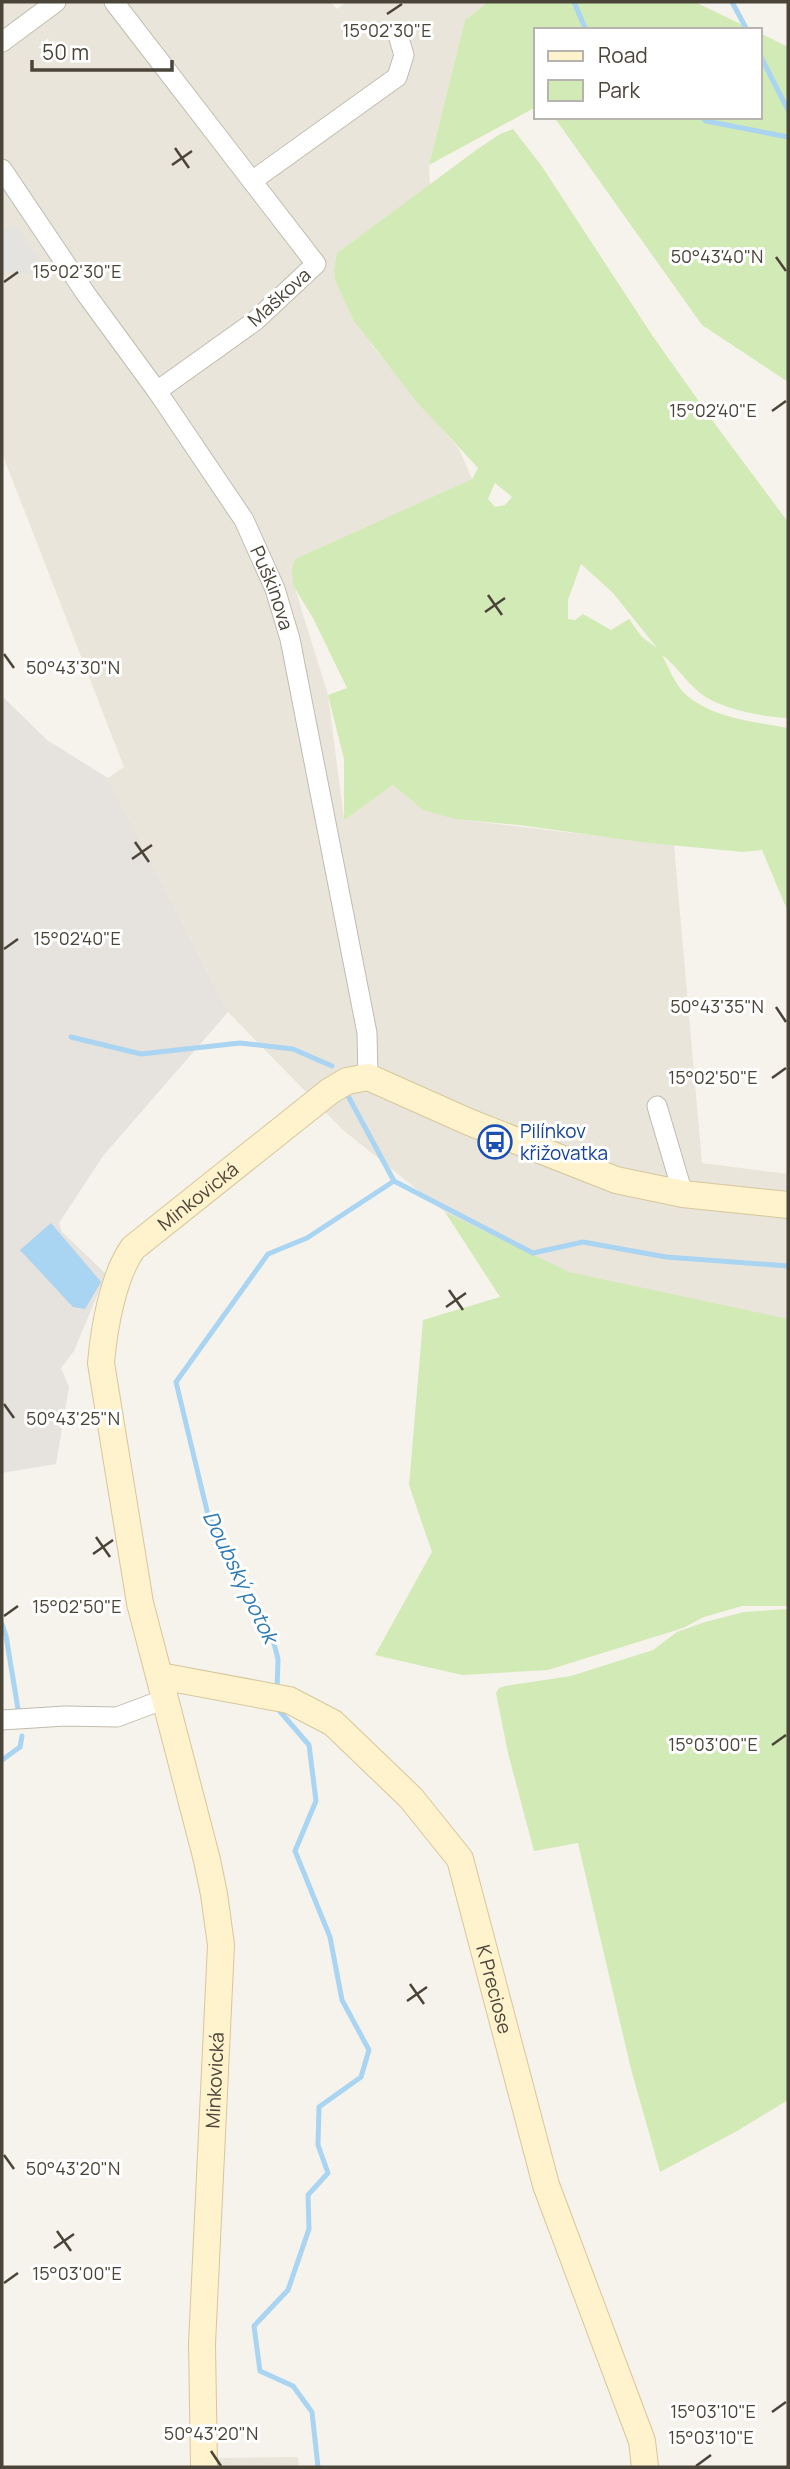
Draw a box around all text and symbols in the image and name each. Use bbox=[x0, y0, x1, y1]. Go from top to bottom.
text: 15°02'30"E bbox=[343, 18, 431, 42]
scale bar bbox=[32, 28, 172, 72]
legend bbox=[534, 28, 762, 119]
text: 50 m bbox=[42, 38, 89, 66]
text: Road bbox=[598, 41, 648, 69]
text: Park bbox=[598, 76, 640, 104]
text: 50°43'40"N bbox=[671, 244, 763, 268]
text: 15°02'30"E bbox=[33, 259, 121, 283]
street label: Maškova bbox=[242, 262, 316, 332]
text: 15°02'40"E bbox=[669, 398, 757, 422]
street label: Puškinova bbox=[244, 541, 300, 633]
text: 50°43'30"N bbox=[26, 655, 120, 679]
text: 15°02'40"E bbox=[33, 926, 121, 950]
text: 50°43'35"N bbox=[670, 994, 764, 1018]
text: 15°02'50"E bbox=[668, 1065, 758, 1089]
place label: Pilínkov křižovatka bbox=[520, 1118, 608, 1166]
bus stop icon: Pilínkov křižovatka bbox=[476, 1123, 514, 1161]
street label: Minkovická bbox=[152, 1156, 244, 1236]
text: 50°43'25"N bbox=[26, 1406, 120, 1430]
water label: Doubský potok bbox=[197, 1506, 286, 1650]
text: 15°02'50"E bbox=[32, 1594, 122, 1618]
text: 15°03'00"E bbox=[668, 1732, 758, 1756]
street label: K Preciose bbox=[470, 1942, 519, 2036]
street label: Minkovická bbox=[199, 2032, 230, 2129]
text: 50°43'20"N bbox=[26, 2156, 120, 2180]
text: 15°03'00"E bbox=[32, 2261, 122, 2285]
text: 15°03'10"E bbox=[670, 2399, 756, 2423]
text: 50°43'20"N bbox=[164, 2421, 258, 2445]
text: 15°03'10"E bbox=[668, 2425, 754, 2449]

